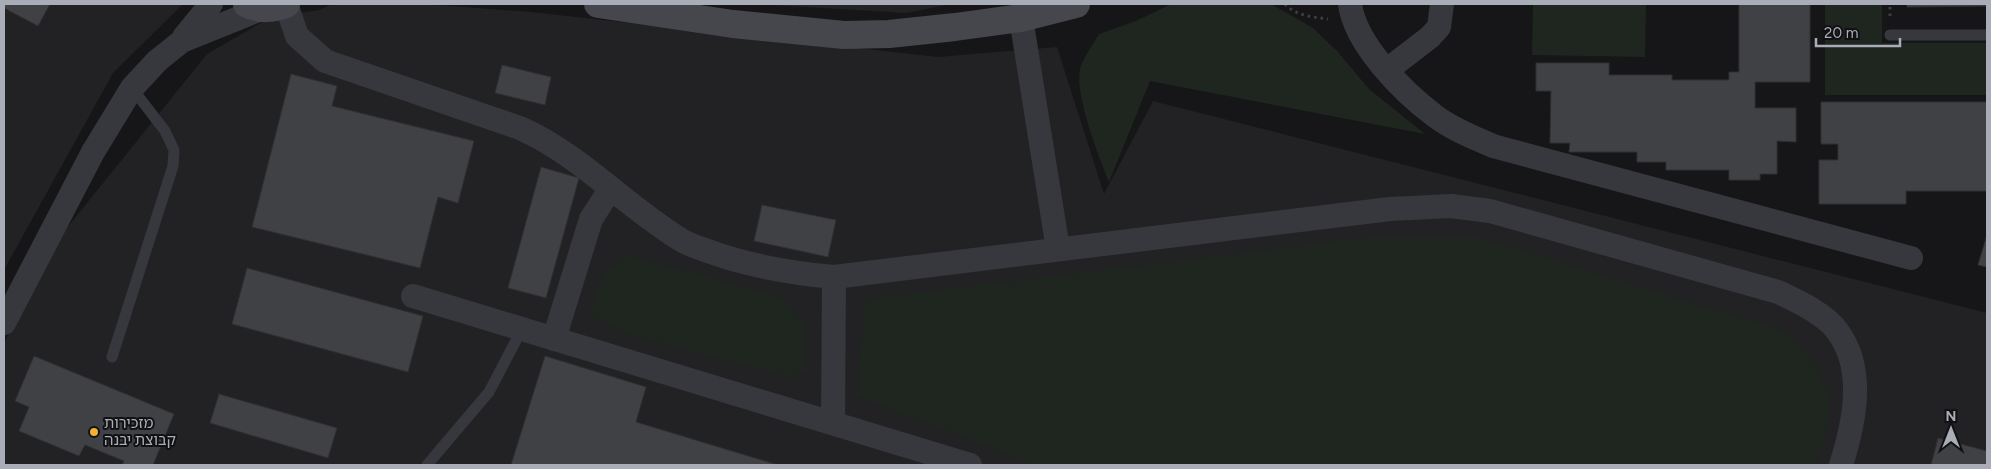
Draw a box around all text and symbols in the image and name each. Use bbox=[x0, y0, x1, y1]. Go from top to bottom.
scale bar bbox=[1816, 15, 1900, 47]
text: 20 m bbox=[1824, 24, 1858, 42]
north arrow bbox=[1926, 404, 1976, 454]
text: N bbox=[1946, 408, 1956, 425]
place label: מזכירות קבוצת יבנה bbox=[104, 414, 176, 449]
marker: מזכירות קבוצת יבנה bbox=[88, 426, 100, 438]

